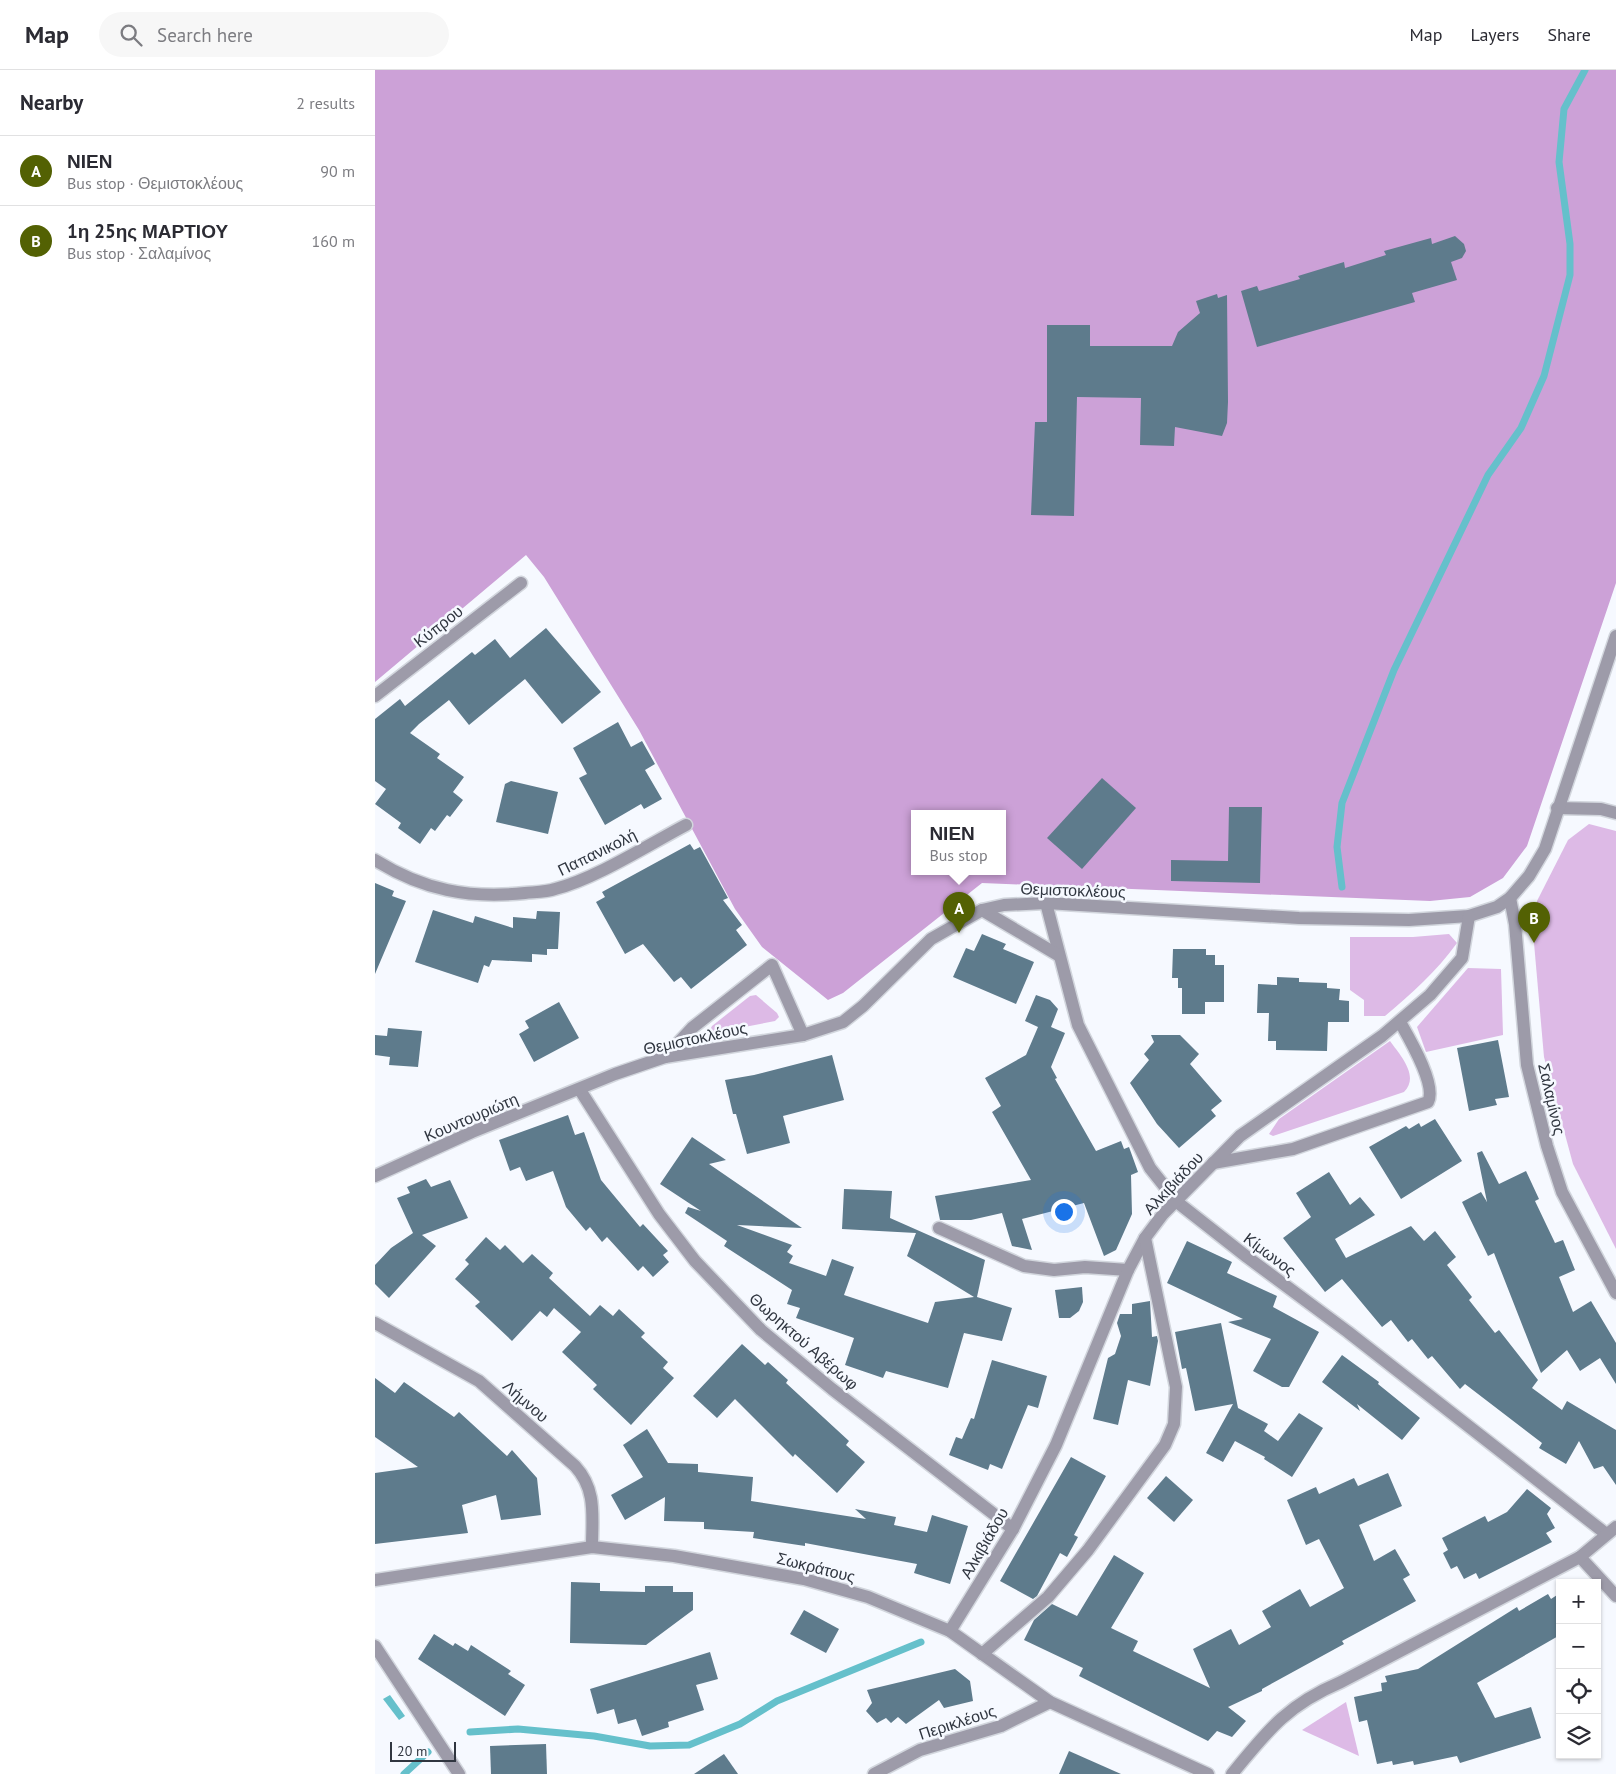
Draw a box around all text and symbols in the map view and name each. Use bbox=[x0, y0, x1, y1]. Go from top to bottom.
search box bbox=[99, 12, 449, 57]
text: Map bbox=[25, 19, 69, 50]
icon: search bbox=[117, 21, 145, 49]
text: Search here bbox=[157, 23, 253, 47]
text: Map bbox=[1410, 23, 1442, 46]
text: Layers bbox=[1470, 23, 1519, 46]
text: Share bbox=[1547, 23, 1591, 46]
text: Nearby bbox=[20, 89, 83, 116]
text: 2 results bbox=[296, 93, 355, 113]
text: ΝΙΕΝ bbox=[67, 149, 112, 173]
text: A bbox=[31, 161, 41, 181]
text: 90 m bbox=[320, 161, 355, 181]
text: Bus stop · Θεμιστοκλέους bbox=[67, 173, 243, 193]
text: 1η 25ης ΜΑΡΤΙΟΥ bbox=[67, 219, 228, 243]
text: B bbox=[31, 231, 41, 251]
text: 160 m bbox=[312, 231, 355, 251]
text: Bus stop · Σαλαμίνος bbox=[67, 243, 211, 263]
street label: Κύπρου bbox=[409, 601, 467, 651]
popup bbox=[911, 810, 1006, 875]
text: ΝΙΕΝ bbox=[929, 821, 975, 845]
street label: Παπανικολή bbox=[554, 824, 640, 880]
text: Bus stop bbox=[929, 845, 988, 865]
street label: Θεμιστοκλέους bbox=[1020, 878, 1126, 902]
pin: A bbox=[943, 892, 975, 933]
pin: B bbox=[1518, 902, 1550, 943]
street label: Θεμιστοκλέους bbox=[641, 1017, 749, 1059]
street label: Σαλαμίνος bbox=[1534, 1061, 1570, 1137]
street label: Κουντουριώτη bbox=[421, 1088, 521, 1146]
street label: Αλκιβιάδου bbox=[1139, 1147, 1207, 1219]
your location bbox=[1051, 1199, 1077, 1225]
street label: Κίμωνος bbox=[1240, 1228, 1300, 1280]
street label: Θωρηκτού Αβέρωφ bbox=[745, 1288, 863, 1394]
street label: Λήμνου bbox=[499, 1376, 553, 1426]
street label: Αλκιβιάδου bbox=[956, 1504, 1012, 1582]
street label: Σωκράτους bbox=[775, 1548, 858, 1586]
map controls bbox=[1556, 1579, 1601, 1759]
button: + bbox=[1556, 1579, 1601, 1624]
button: − bbox=[1556, 1624, 1601, 1669]
button: locate bbox=[1556, 1669, 1601, 1714]
street label: Περικλέους bbox=[916, 1700, 998, 1744]
button: layers bbox=[1556, 1714, 1601, 1759]
scale bar bbox=[390, 1739, 456, 1762]
text: 20 m bbox=[397, 1742, 427, 1760]

